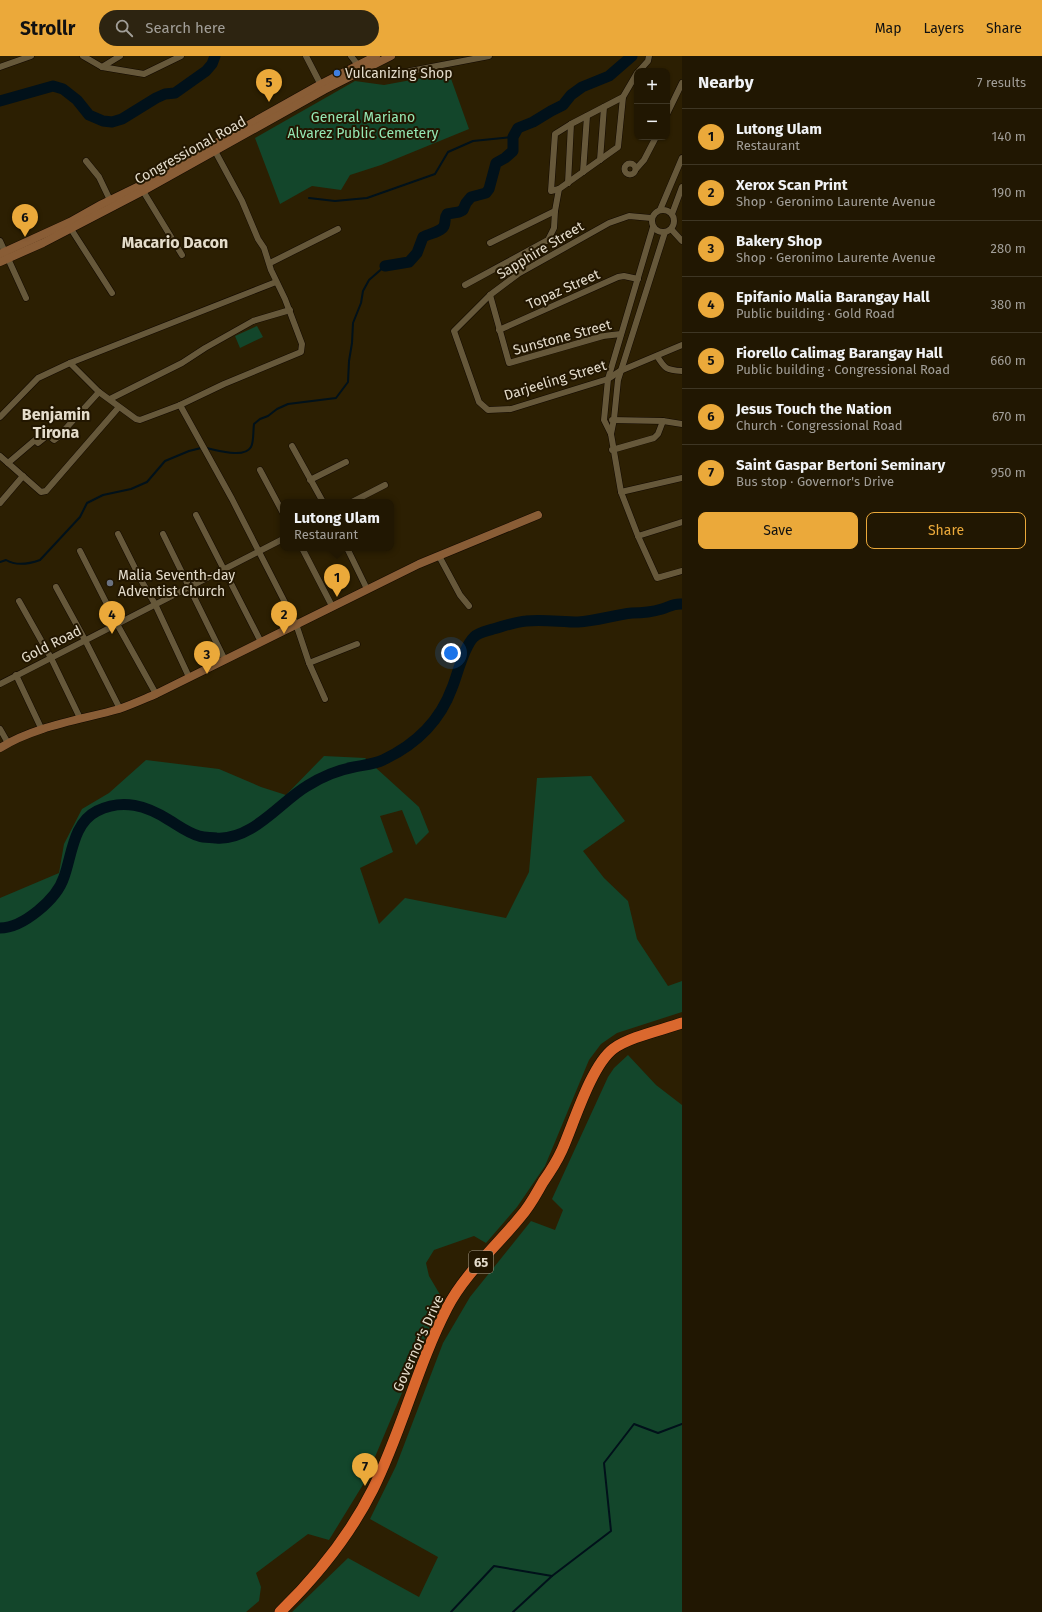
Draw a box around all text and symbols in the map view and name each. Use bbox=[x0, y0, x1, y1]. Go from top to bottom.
search box bbox=[99, 10, 379, 46]
text: Strollr bbox=[20, 17, 75, 40]
icon: search bbox=[113, 17, 135, 39]
text: Search here bbox=[145, 19, 225, 37]
text: Map bbox=[875, 20, 901, 37]
text: Layers bbox=[923, 20, 964, 37]
text: Share bbox=[986, 20, 1022, 37]
place label: Vulcanizing Shop bbox=[345, 65, 453, 82]
marker: Vulcanizing Shop bbox=[332, 68, 342, 78]
map controls bbox=[634, 68, 670, 140]
button: + bbox=[634, 68, 670, 104]
pin: 5 bbox=[256, 69, 282, 102]
text: Nearby bbox=[698, 72, 753, 93]
text: 7 results bbox=[977, 75, 1026, 90]
button: − bbox=[634, 104, 670, 140]
park label: General Mariano Alvarez Public Cemetery bbox=[288, 109, 439, 142]
street label: Congressional Road bbox=[132, 113, 249, 188]
text: Lutong Ulam bbox=[736, 120, 822, 138]
text: 1 bbox=[708, 129, 714, 144]
text: 140 m bbox=[992, 129, 1026, 144]
text: Restaurant bbox=[736, 138, 800, 153]
text: Xerox Scan Print bbox=[736, 176, 848, 194]
text: 2 bbox=[708, 185, 714, 200]
text: 190 m bbox=[992, 185, 1026, 200]
text: Shop · Geronimo Laurente Avenue bbox=[736, 194, 936, 209]
pin: 6 bbox=[12, 204, 38, 237]
street label: Sapphire Street bbox=[494, 217, 588, 283]
text: Bakery Shop bbox=[736, 232, 822, 250]
district label: Macario Dacon bbox=[122, 233, 228, 252]
text: 3 bbox=[708, 241, 714, 256]
text: 280 m bbox=[991, 241, 1026, 256]
text: Shop · Geronimo Laurente Avenue bbox=[736, 250, 936, 265]
street label: Topaz Street bbox=[524, 265, 603, 313]
text: Epifanio Malia Barangay Hall bbox=[736, 288, 930, 306]
text: 4 bbox=[707, 297, 715, 312]
text: 380 m bbox=[991, 297, 1026, 312]
text: Public building · Gold Road bbox=[736, 306, 895, 321]
street label: Sunstone Street bbox=[511, 316, 614, 359]
text: Fiorello Calimag Barangay Hall bbox=[736, 344, 943, 362]
text: 5 bbox=[708, 353, 714, 368]
text: 660 m bbox=[990, 353, 1026, 368]
street label: Darjeeling Street bbox=[502, 357, 609, 404]
text: Public building · Congressional Road bbox=[736, 362, 950, 377]
text: Jesus Touch the Nation bbox=[736, 400, 892, 418]
district label: Benjamin Tirona bbox=[22, 405, 90, 442]
text: 6 bbox=[707, 409, 715, 424]
text: 670 m bbox=[992, 409, 1026, 424]
text: Church · Congressional Road bbox=[736, 418, 903, 433]
text: Saint Gaspar Bertoni Seminary bbox=[736, 456, 945, 474]
text: 7 bbox=[708, 465, 714, 480]
text: 950 m bbox=[991, 465, 1026, 480]
text: Bus stop · Governor's Drive bbox=[736, 474, 894, 489]
popup bbox=[280, 499, 394, 551]
text: Lutong Ulam bbox=[294, 509, 380, 527]
button: Save bbox=[698, 512, 858, 549]
button: Share bbox=[866, 512, 1026, 549]
text: Restaurant bbox=[294, 527, 358, 542]
pin: 1 bbox=[324, 564, 350, 597]
place label: Malia Seventh-day Adventist Church bbox=[118, 567, 235, 600]
marker: Malia Seventh-day Adventist Church bbox=[105, 578, 115, 588]
pin: 4 bbox=[99, 601, 125, 634]
pin: 2 bbox=[271, 601, 297, 634]
street label: Gold Road bbox=[18, 622, 84, 667]
pin: 3 bbox=[194, 641, 220, 674]
your location bbox=[441, 643, 461, 663]
road number: 65 bbox=[469, 1251, 493, 1273]
street label: Governor's Drive bbox=[389, 1292, 448, 1394]
pin: 7 bbox=[352, 1453, 378, 1486]

